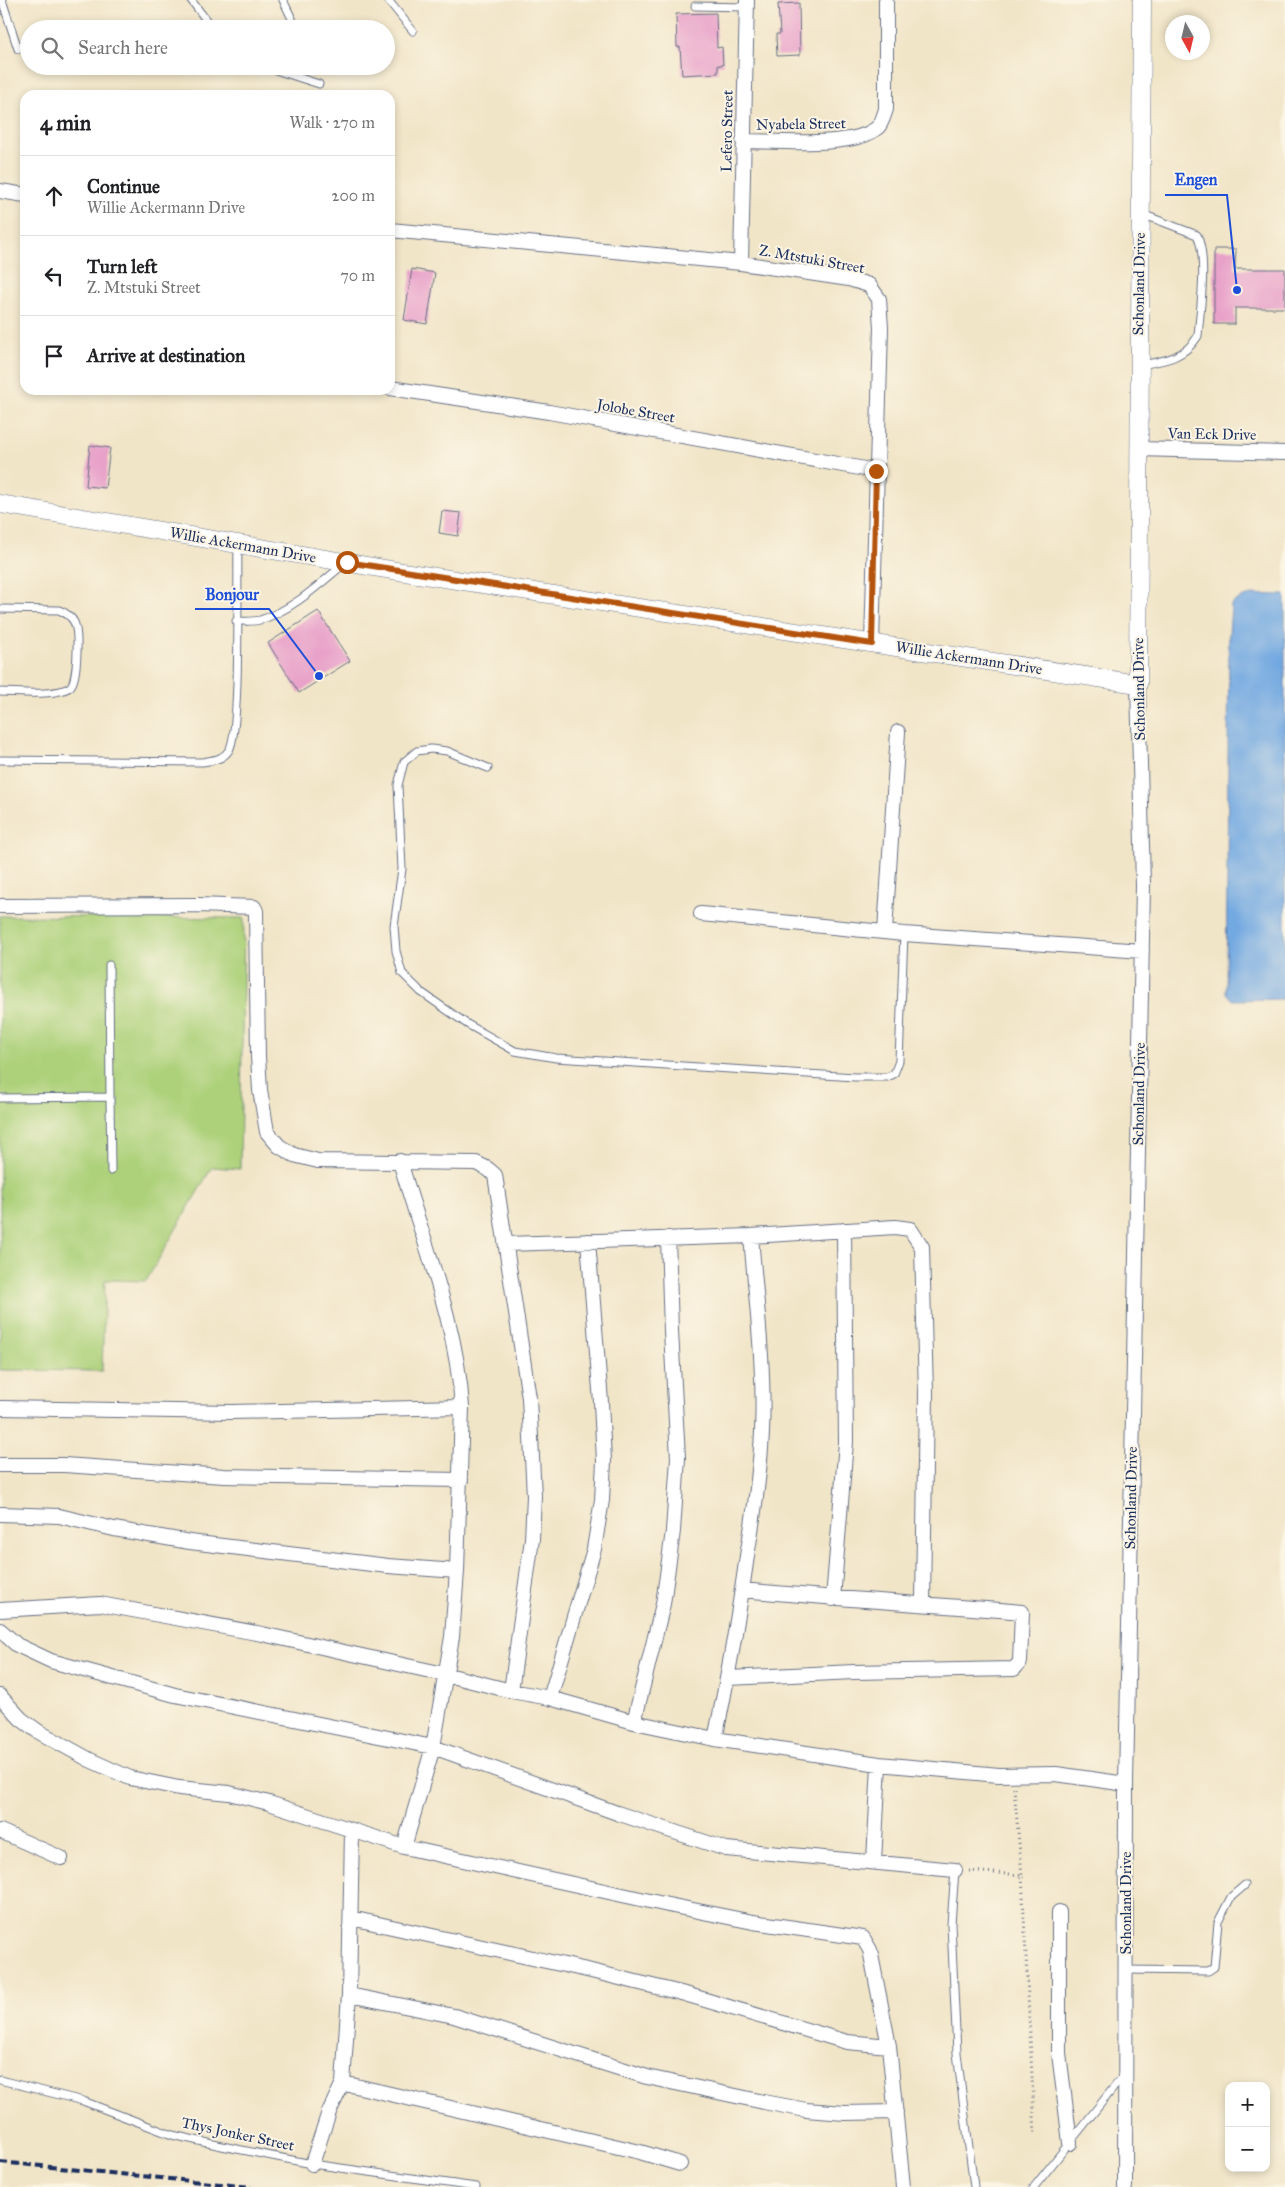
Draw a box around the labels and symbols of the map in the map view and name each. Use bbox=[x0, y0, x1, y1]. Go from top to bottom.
north arrow bbox=[1165, 15, 1210, 60]
street label: Lefero Street bbox=[717, 89, 737, 172]
street label: Nyabela Street bbox=[756, 114, 847, 134]
callout: Engen bbox=[1165, 164, 1227, 195]
text: Engen bbox=[1175, 170, 1218, 190]
street label: Schonland Drive bbox=[1129, 232, 1149, 336]
street label: Z. Mtstuki Street bbox=[758, 241, 867, 277]
street label: Jolobe Street bbox=[593, 395, 677, 428]
street label: Van Eck Drive bbox=[1166, 424, 1257, 444]
route end bbox=[865, 460, 888, 483]
street label: Willie Ackermann Drive bbox=[168, 523, 318, 567]
route start bbox=[336, 551, 359, 574]
callout: Bonjour bbox=[195, 578, 269, 609]
text: Bonjour bbox=[205, 585, 260, 605]
street label: Schonland Drive bbox=[1129, 637, 1149, 741]
street label: Willie Ackermann Drive bbox=[894, 638, 1044, 678]
street label: Schonland Drive bbox=[1129, 1042, 1149, 1146]
street label: Schonland Drive bbox=[1121, 1446, 1141, 1550]
street label: Schonland Drive bbox=[1117, 1852, 1135, 1954]
street label: Thys Jonker Street bbox=[180, 2113, 297, 2156]

